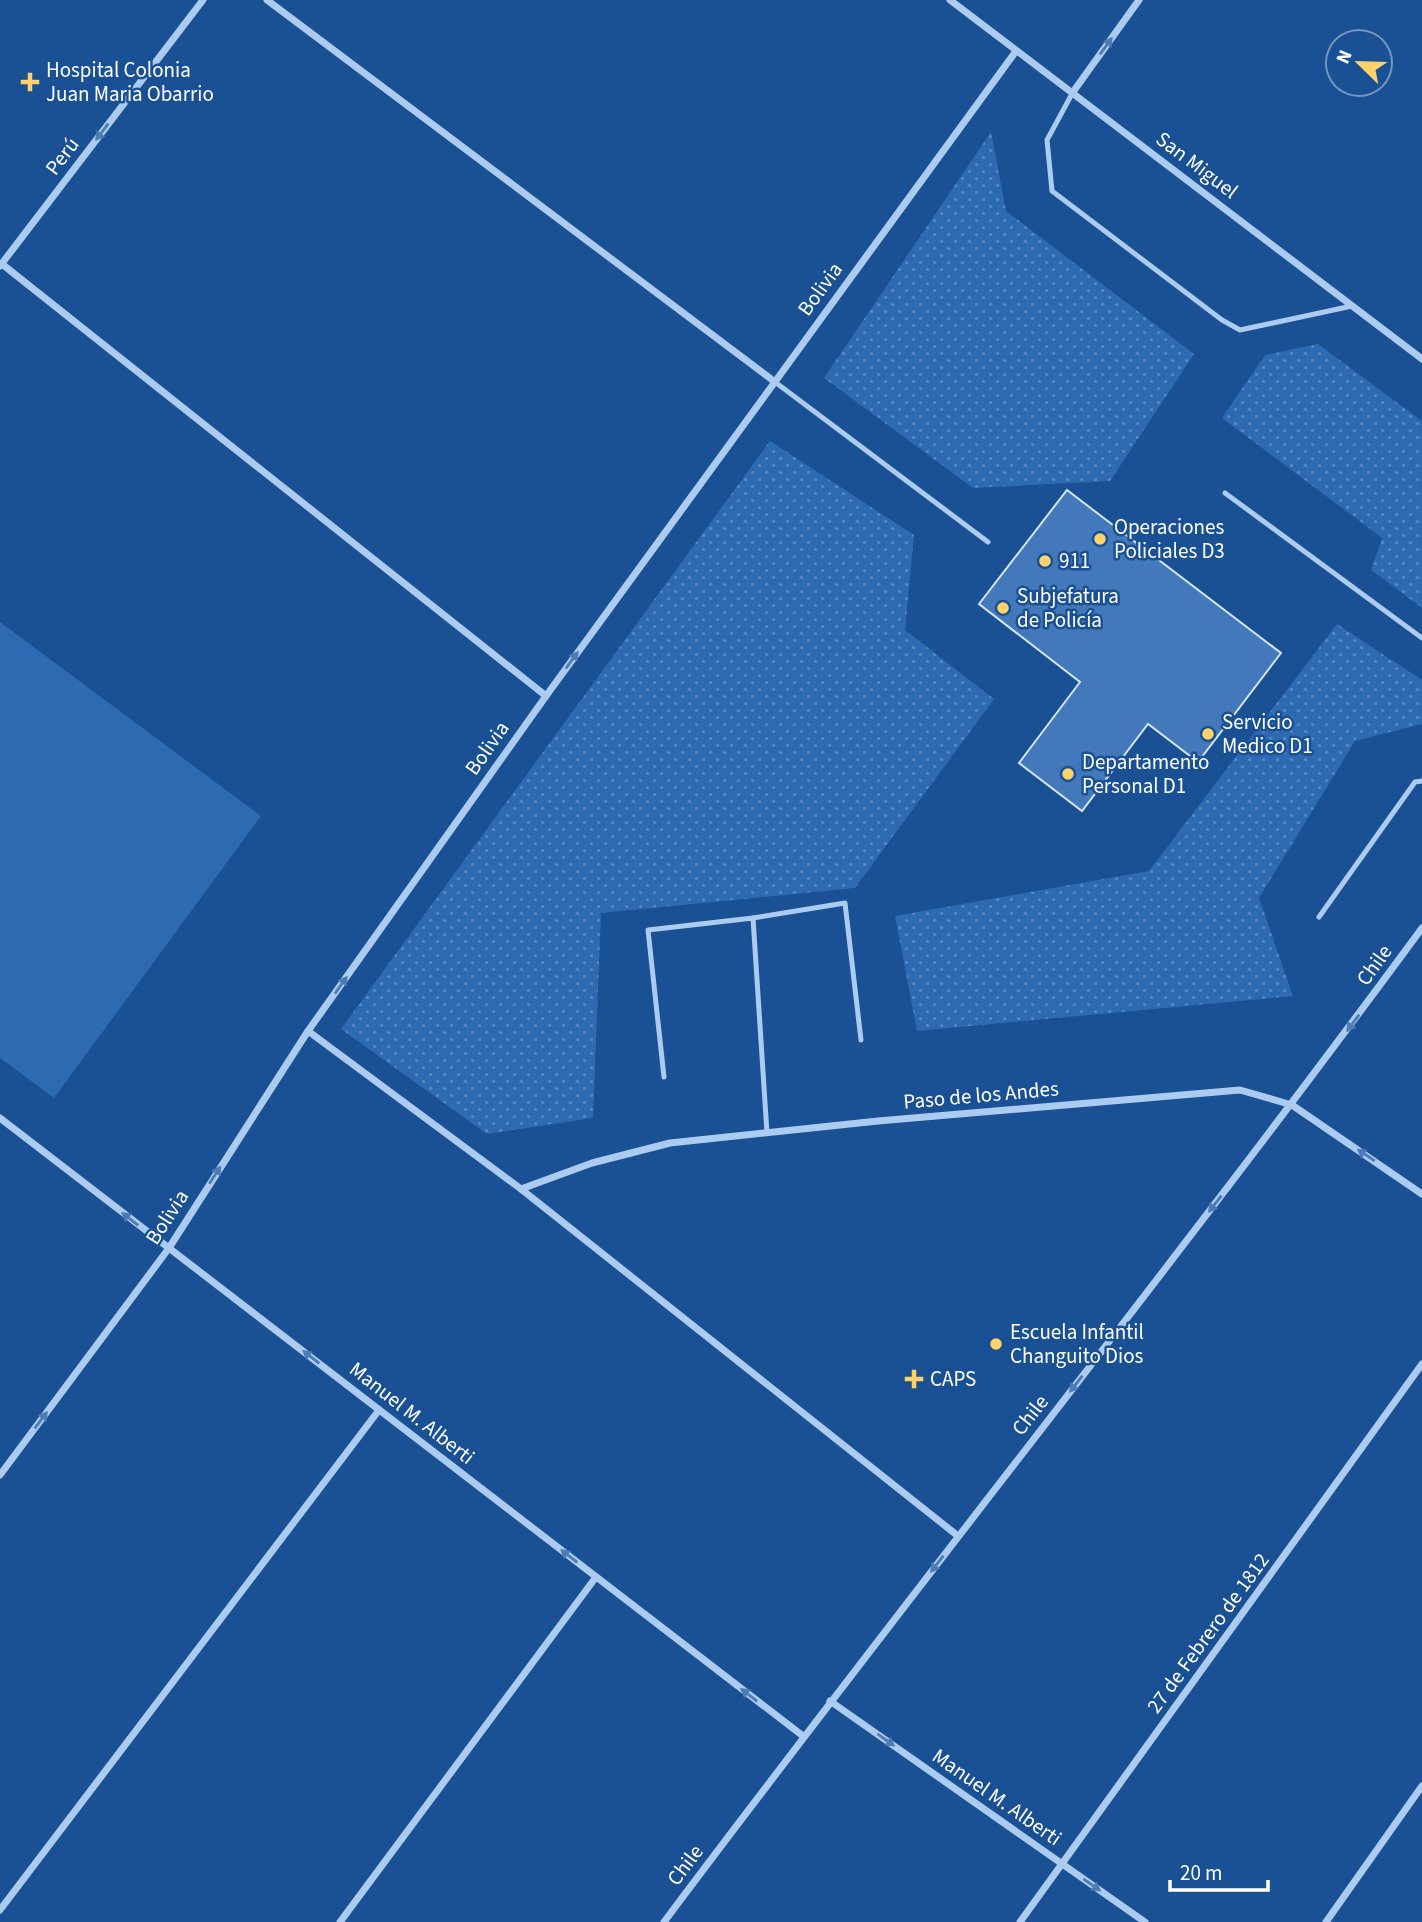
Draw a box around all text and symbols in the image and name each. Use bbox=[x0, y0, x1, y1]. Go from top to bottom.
north arrow bbox=[1324, 28, 1394, 98]
one-way arrow bbox=[1099, 37, 1113, 55]
text: N bbox=[1330, 46, 1360, 68]
place label: Hospital Colonia Juan Maria Obarrio bbox=[46, 55, 214, 109]
marker: Hospital Colonia Juan Maria Obarrio bbox=[20, 72, 40, 92]
one-way arrow bbox=[96, 123, 110, 141]
street label: San Miguel bbox=[1150, 124, 1244, 206]
street label: Perú bbox=[38, 131, 86, 181]
street label: Bolivia bbox=[790, 256, 850, 322]
place label: Operaciones Policiales D3 bbox=[1114, 512, 1225, 566]
marker: Operaciones Policiales D3 bbox=[1092, 531, 1108, 547]
place label: 911 bbox=[1059, 546, 1090, 576]
marker: 911 bbox=[1037, 553, 1053, 569]
place label: Subjefatura de Policía bbox=[1017, 581, 1119, 635]
marker: Subjefatura de Policía bbox=[995, 600, 1011, 616]
one-way arrow bbox=[564, 651, 578, 669]
place label: Servicio Medico D1 bbox=[1222, 707, 1313, 761]
street label: Bolivia bbox=[458, 715, 516, 781]
marker: Servicio Medico D1 bbox=[1200, 726, 1216, 742]
place label: Departamento Personal D1 bbox=[1082, 747, 1209, 801]
marker: Departamento Personal D1 bbox=[1060, 766, 1076, 782]
street label: Chile bbox=[1349, 938, 1399, 992]
one-way arrow bbox=[334, 976, 348, 994]
one-way arrow bbox=[1345, 1013, 1360, 1031]
street label: Paso de los Andes bbox=[902, 1073, 1060, 1117]
one-way arrow bbox=[1357, 1148, 1375, 1162]
one-way arrow bbox=[209, 1165, 222, 1185]
street label: Bolivia bbox=[138, 1184, 196, 1250]
one-way arrow bbox=[1209, 1195, 1223, 1213]
one-way arrow bbox=[122, 1211, 140, 1226]
place label: Escuela Infantil Changuito Dios bbox=[1010, 1317, 1144, 1371]
marker: Escuela Infantil Changuito Dios bbox=[988, 1336, 1004, 1352]
one-way arrow bbox=[302, 1350, 320, 1365]
street label: Manuel M. Alberti bbox=[343, 1354, 481, 1472]
place label: CAPS bbox=[930, 1364, 976, 1394]
marker: CAPS bbox=[904, 1369, 924, 1389]
one-way arrow bbox=[1070, 1375, 1084, 1393]
street label: Chile bbox=[1005, 1388, 1055, 1442]
one-way arrow bbox=[33, 1411, 47, 1429]
street label: 27 de Febrero de 1812 bbox=[1140, 1547, 1276, 1719]
one-way arrow bbox=[560, 1548, 578, 1563]
one-way arrow bbox=[929, 1554, 944, 1572]
one-way arrow bbox=[740, 1687, 758, 1702]
one-way arrow bbox=[877, 1733, 895, 1747]
street label: Manuel M. Alberti bbox=[926, 1741, 1068, 1853]
street label: Chile bbox=[660, 1838, 710, 1892]
scale bar bbox=[1170, 1848, 1268, 1892]
text: 20 m bbox=[1180, 1858, 1222, 1888]
one-way arrow bbox=[1083, 1878, 1101, 1892]

